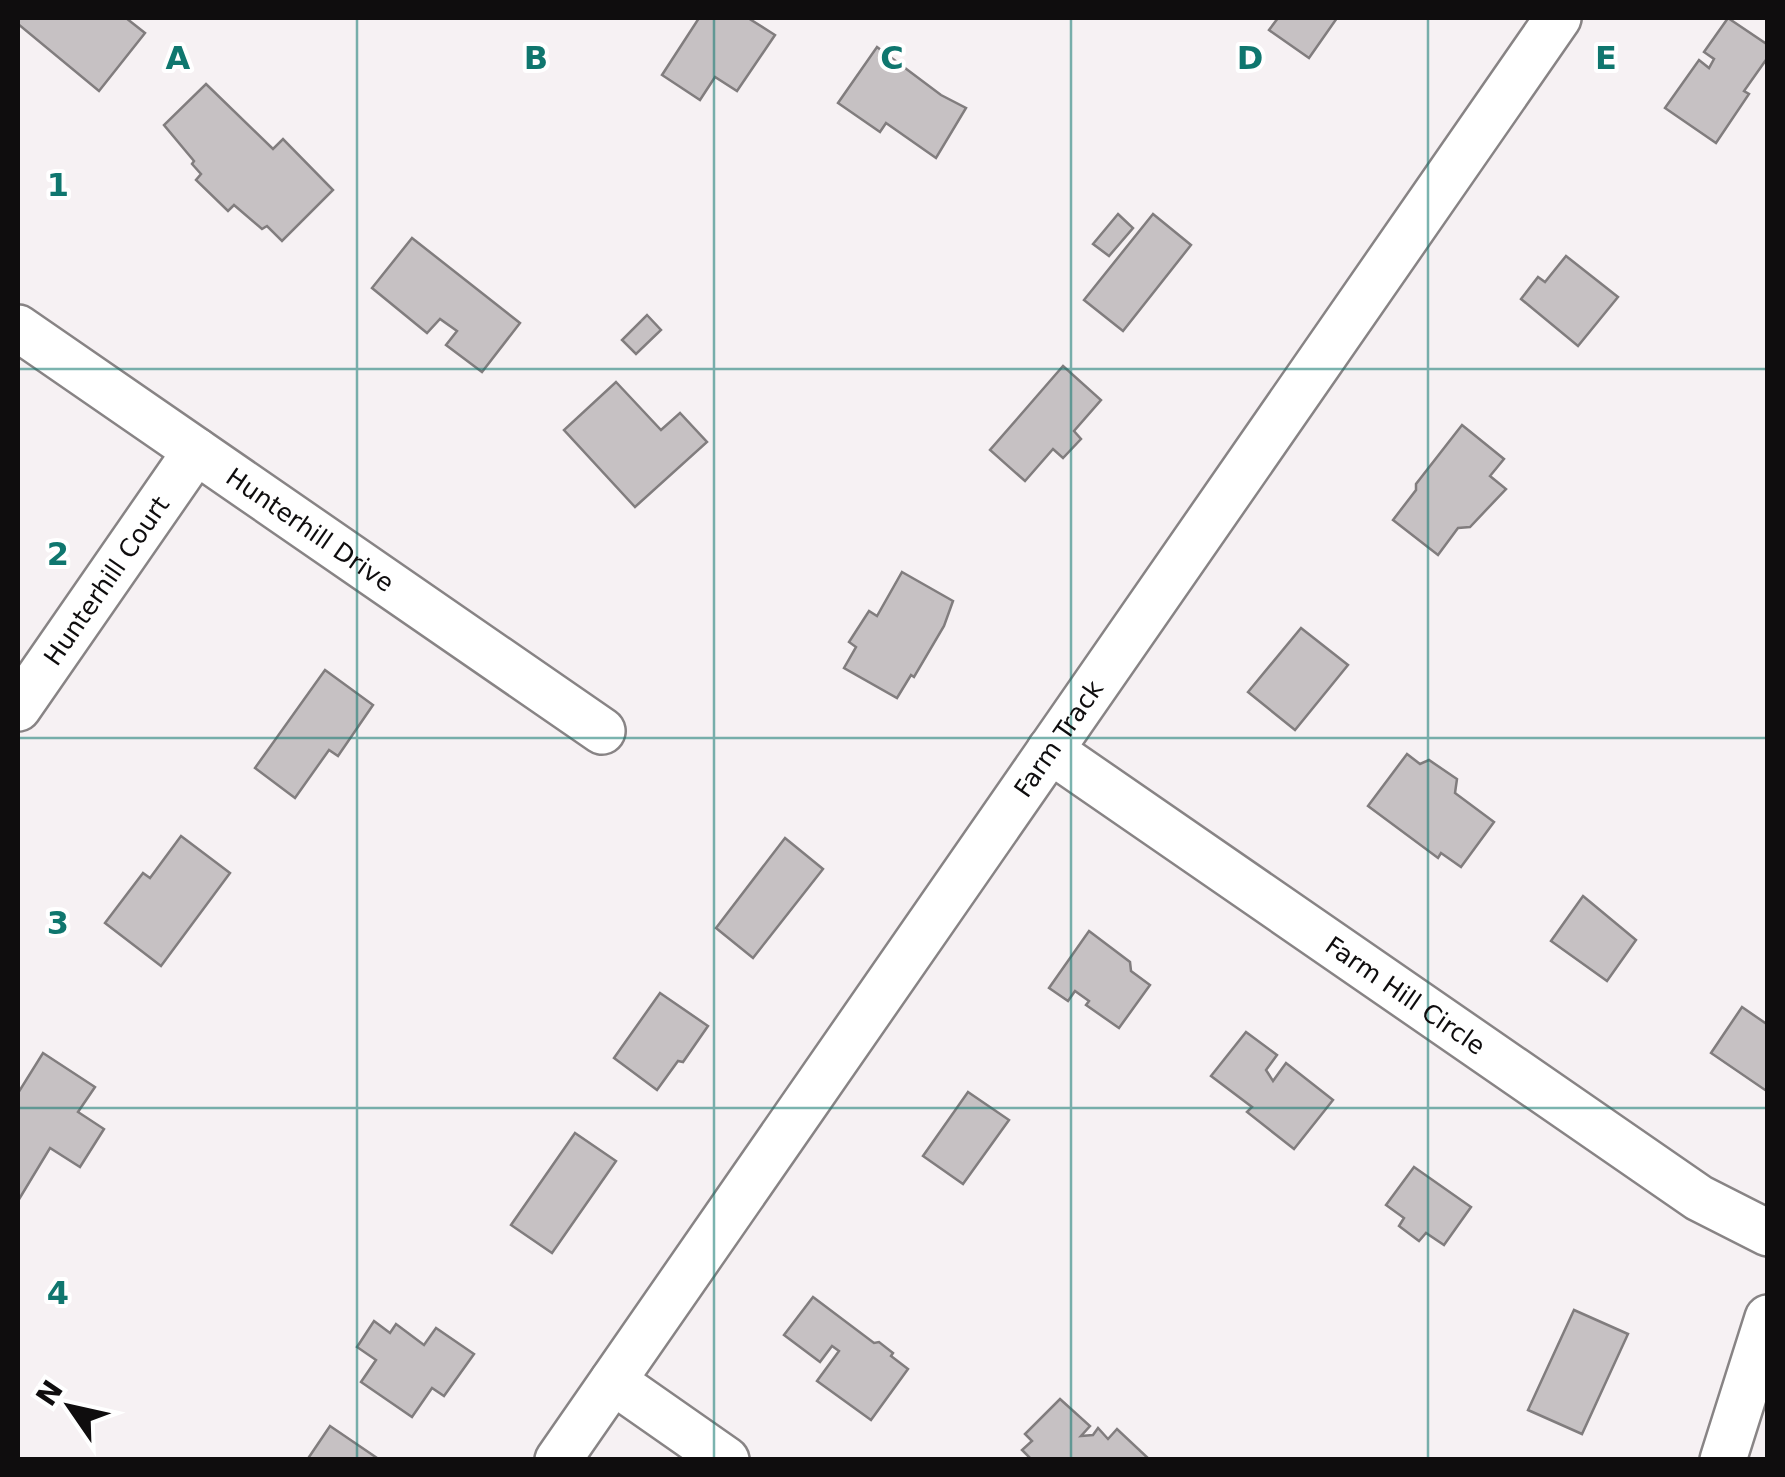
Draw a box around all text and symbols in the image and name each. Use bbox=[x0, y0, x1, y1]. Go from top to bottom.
text: A bbox=[166, 39, 191, 77]
text: B bbox=[524, 39, 548, 77]
text: C bbox=[880, 39, 904, 77]
text: D bbox=[1237, 39, 1263, 77]
text: E bbox=[1595, 39, 1617, 77]
text: 1 bbox=[47, 166, 69, 204]
street label: Hunterhill Drive bbox=[221, 462, 399, 598]
street label: Hunterhill Court bbox=[38, 491, 175, 671]
text: 2 bbox=[47, 535, 69, 573]
street label: Farm Track bbox=[1008, 675, 1109, 803]
text: 3 bbox=[47, 904, 69, 942]
street label: Farm Hill Circle bbox=[1320, 931, 1491, 1061]
text: 4 bbox=[47, 1274, 69, 1312]
north arrow bbox=[20, 1357, 120, 1457]
text: N bbox=[29, 1374, 70, 1412]

